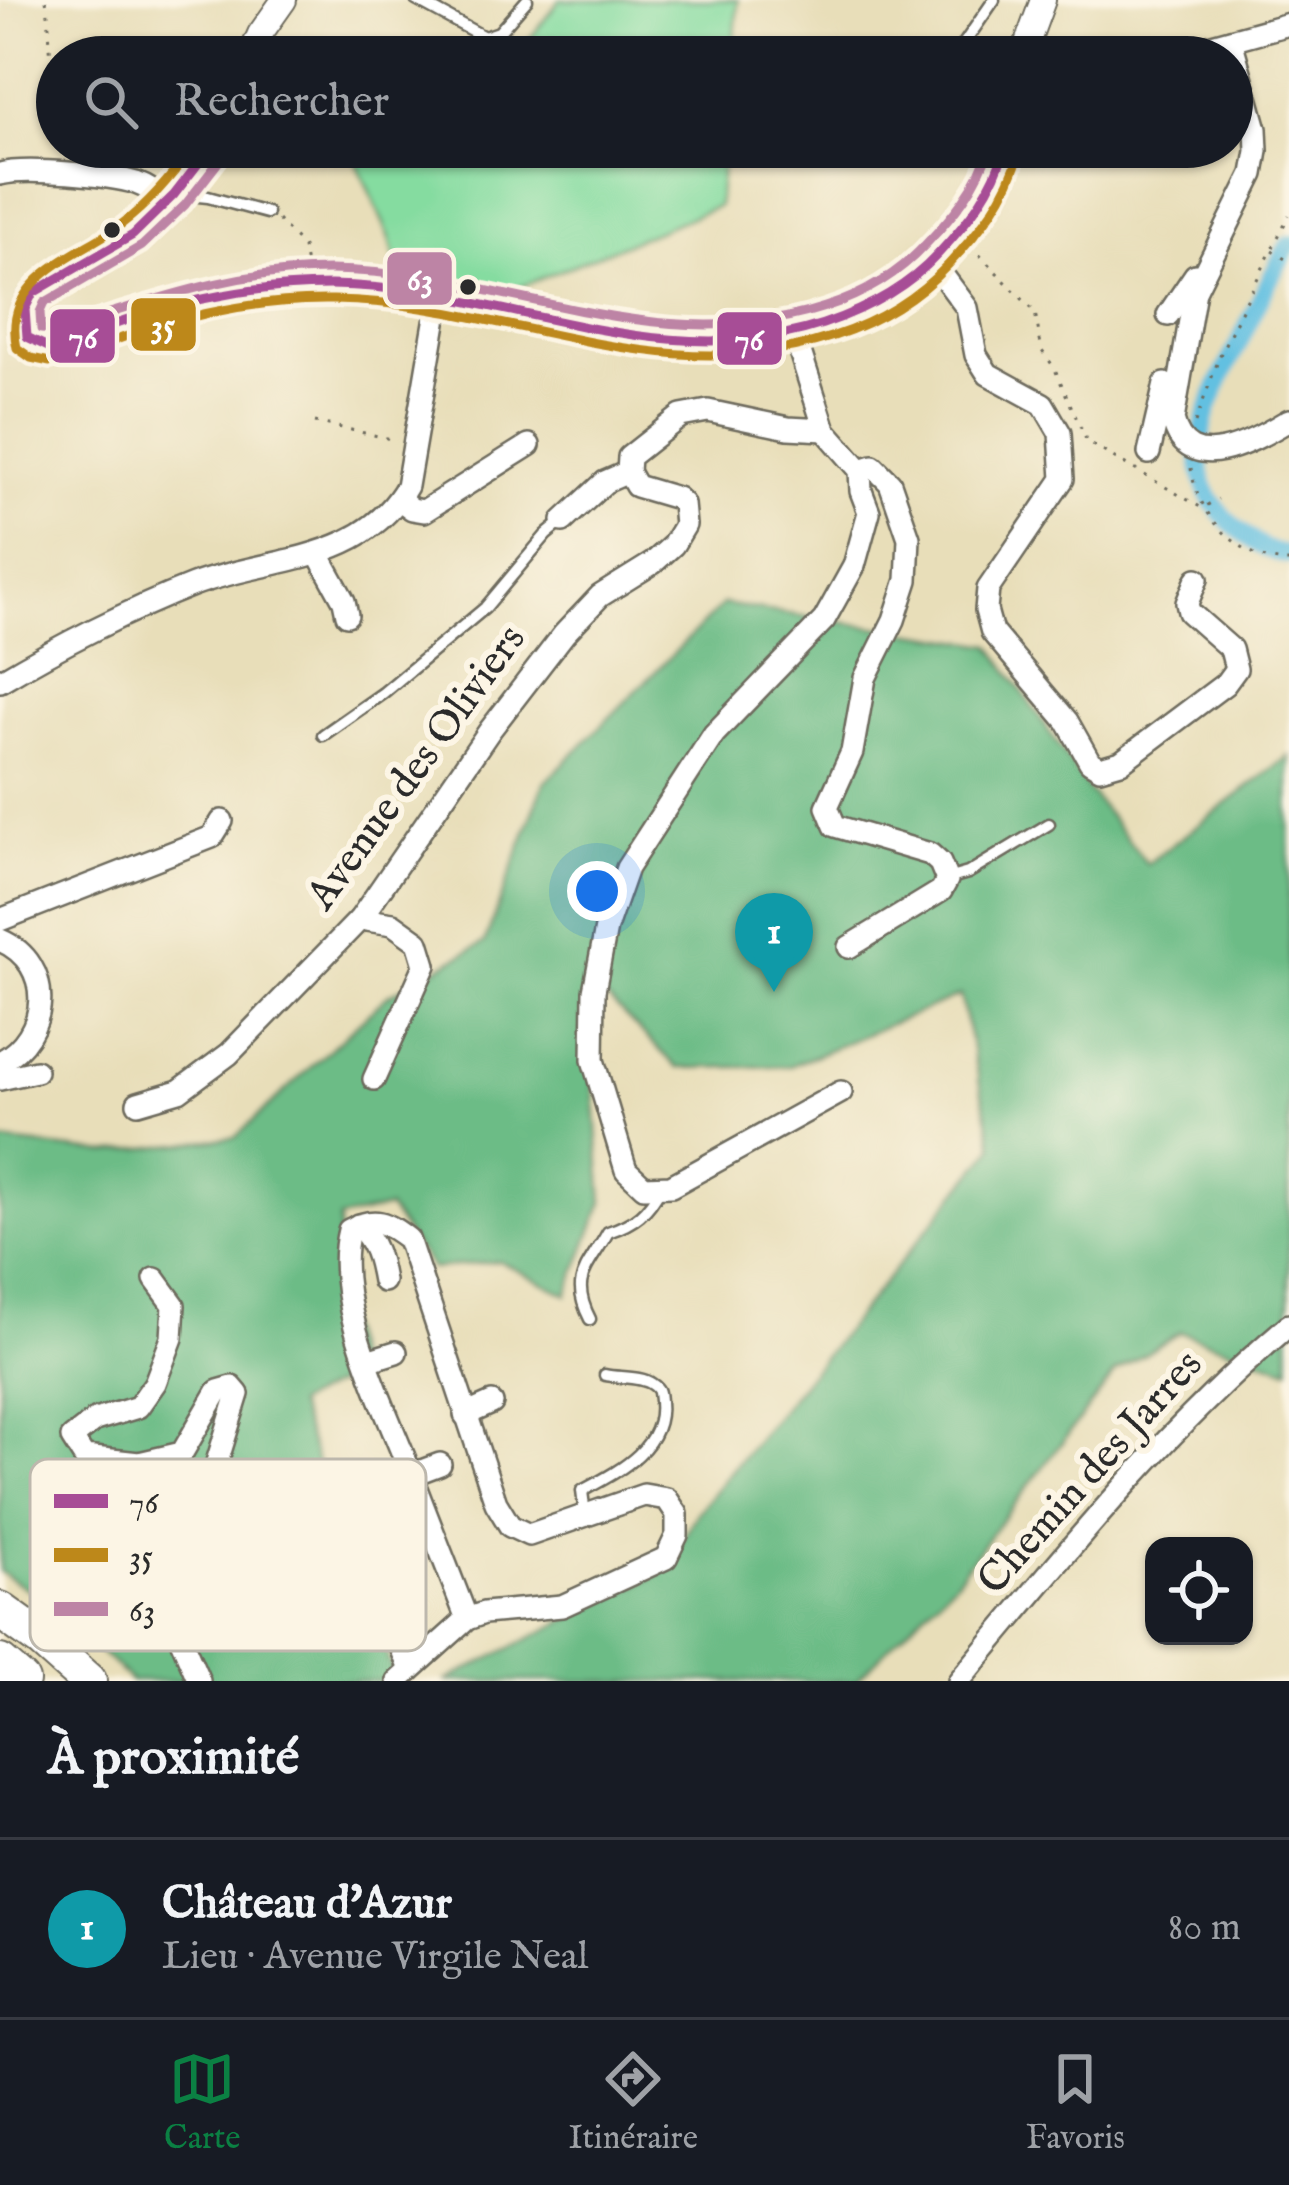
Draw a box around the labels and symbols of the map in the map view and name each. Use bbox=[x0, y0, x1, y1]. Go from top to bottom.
unlabelled marker bbox=[101, 219, 123, 241]
line badge: 63 bbox=[385, 250, 454, 307]
text: 63 bbox=[407, 260, 433, 302]
unlabelled marker bbox=[457, 276, 479, 298]
line badge: 35 bbox=[129, 296, 198, 353]
text: 35 bbox=[151, 306, 175, 348]
line badge: 76 bbox=[48, 307, 117, 365]
line badge: 76 bbox=[715, 310, 784, 367]
text: 76 bbox=[68, 318, 99, 360]
text: 76 bbox=[734, 320, 765, 362]
street label: Avenue des Oliviers bbox=[295, 615, 538, 922]
your location bbox=[567, 861, 627, 921]
pin: 1 bbox=[735, 893, 813, 992]
street label: Chemin des Jarres bbox=[967, 1340, 1215, 1606]
legend bbox=[30, 1459, 426, 1651]
text: 76 bbox=[129, 1483, 159, 1525]
text: 35 bbox=[129, 1537, 153, 1579]
text: 63 bbox=[129, 1591, 155, 1633]

